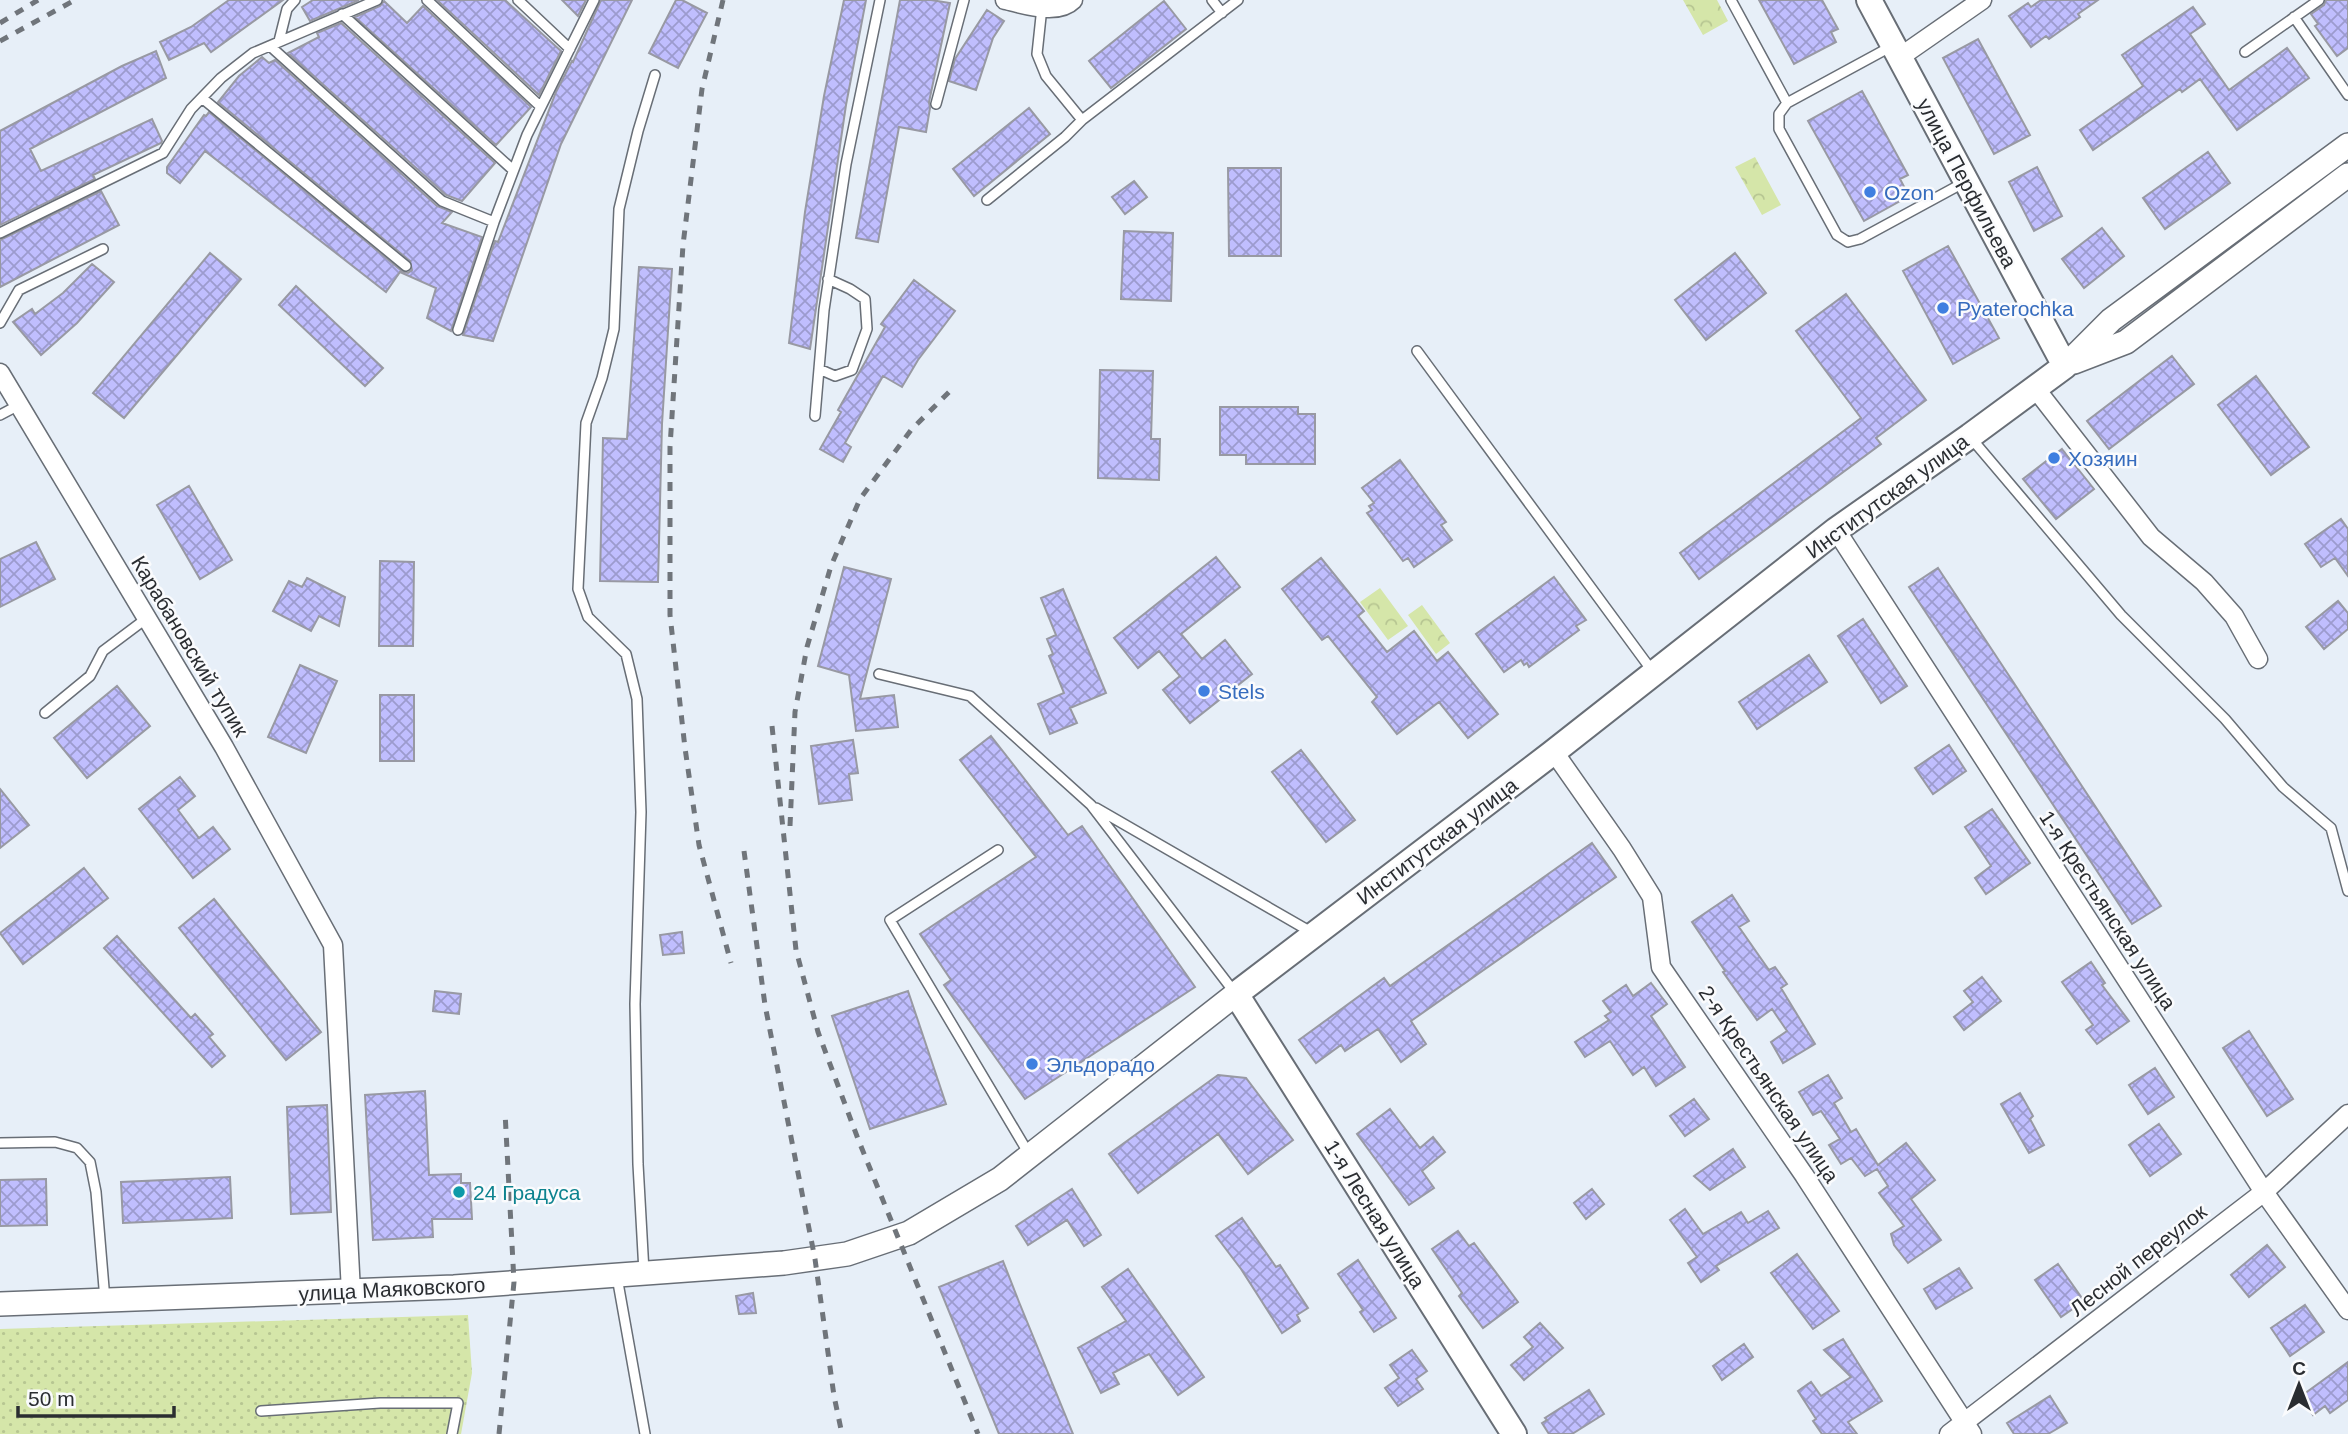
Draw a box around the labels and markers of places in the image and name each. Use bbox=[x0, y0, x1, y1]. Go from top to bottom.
place label: Ozon bbox=[1884, 181, 1934, 204]
marker: Ozon bbox=[1862, 184, 1878, 200]
place label: Pyaterochka bbox=[1957, 297, 2074, 320]
marker: Pyaterochka bbox=[1935, 300, 1951, 316]
place label: Хозяин bbox=[2068, 447, 2138, 470]
marker: Хозяин bbox=[2046, 450, 2062, 466]
place label: Stels bbox=[1218, 680, 1265, 703]
marker: Stels bbox=[1196, 683, 1212, 699]
place label: Эльдорадо bbox=[1046, 1053, 1155, 1076]
marker: Эльдорадо bbox=[1024, 1056, 1040, 1072]
place label: 24 Градуса bbox=[473, 1181, 581, 1204]
marker: 24 Градуса bbox=[451, 1184, 467, 1200]

